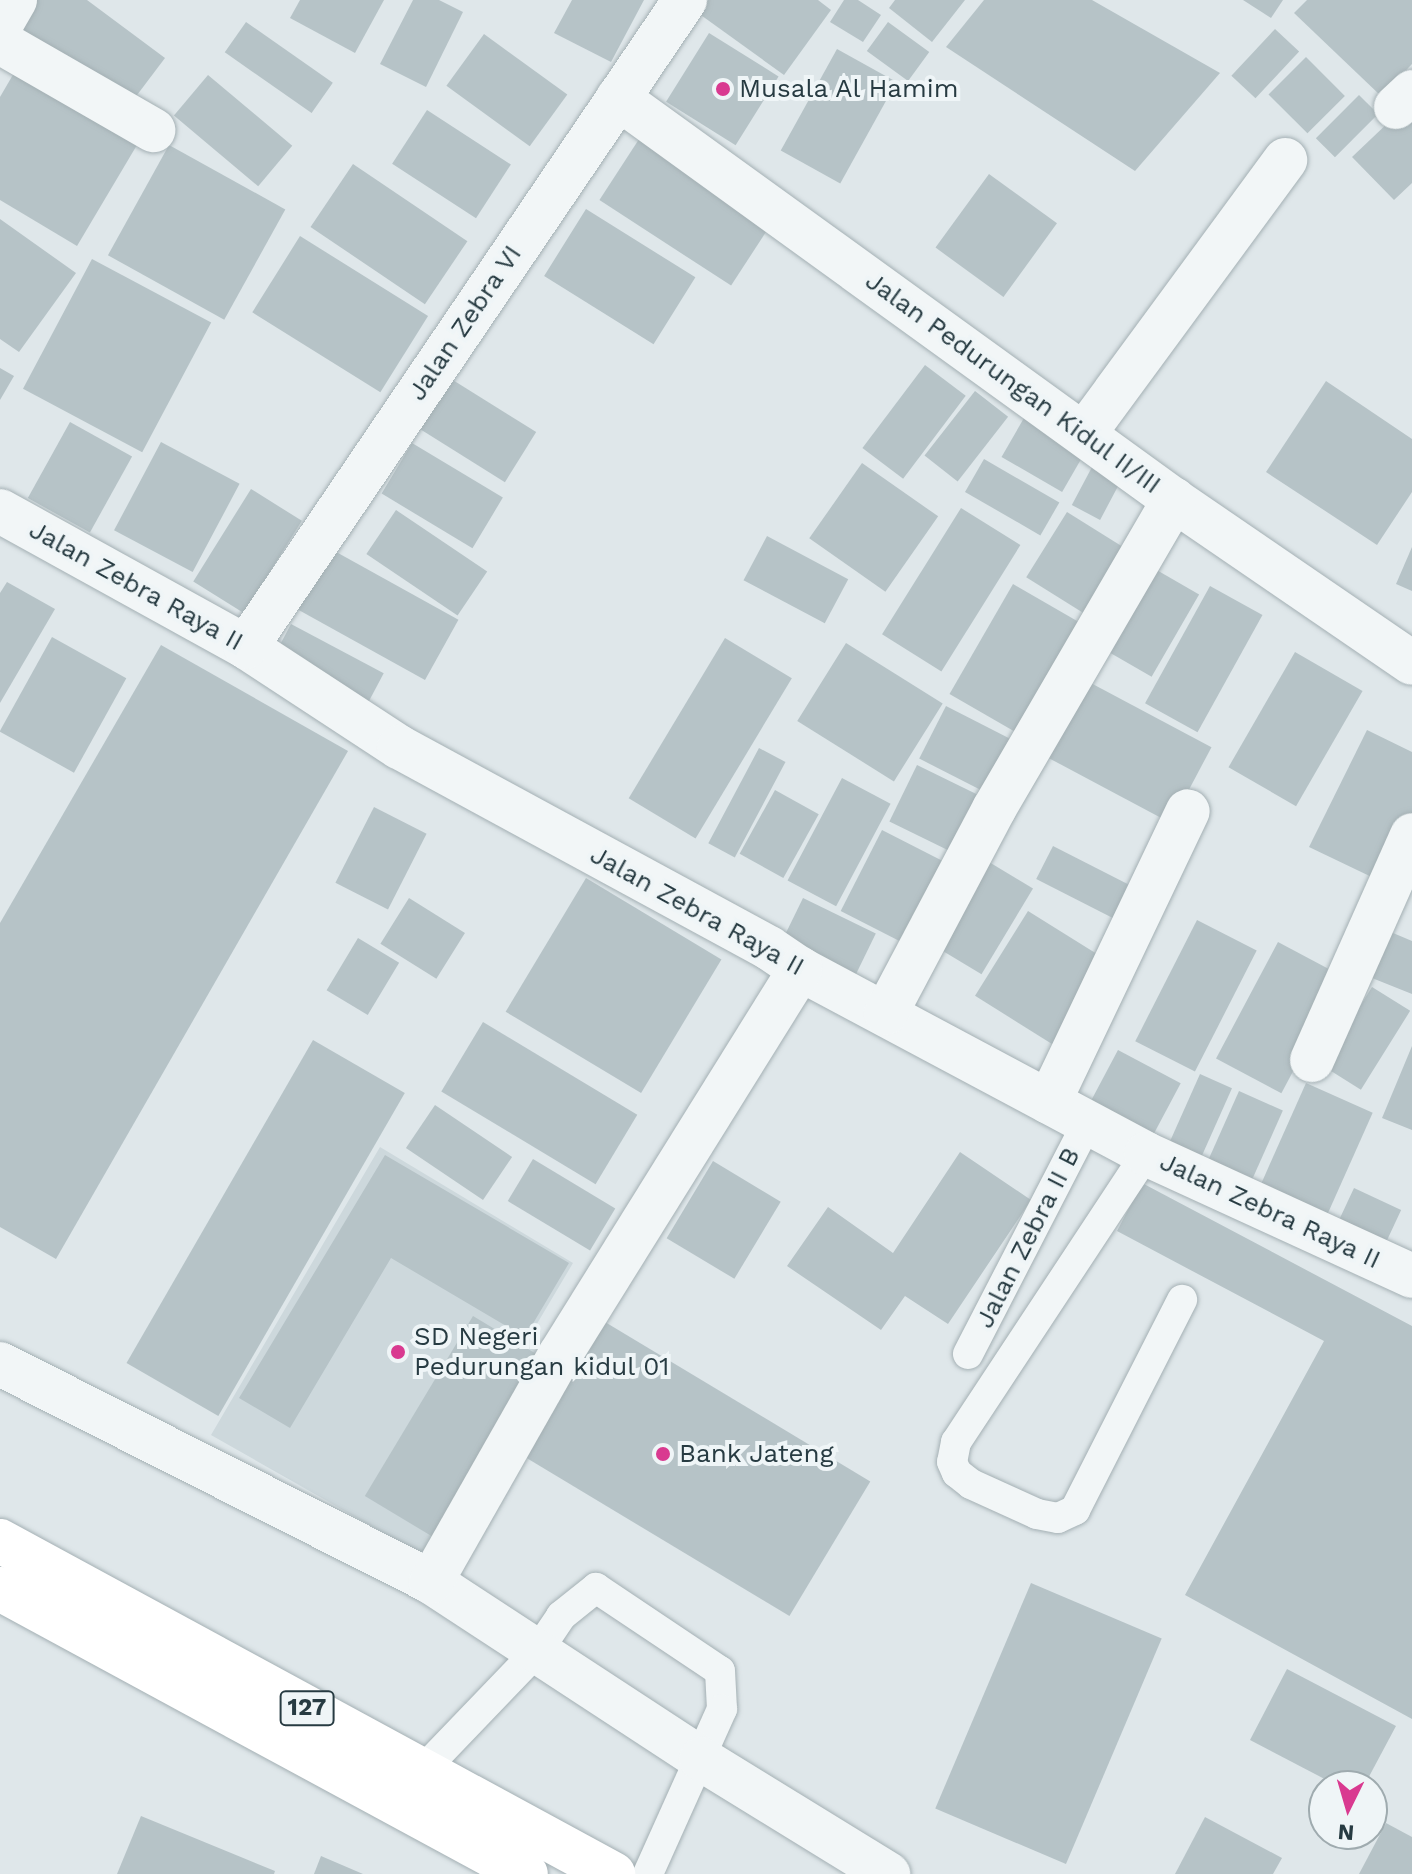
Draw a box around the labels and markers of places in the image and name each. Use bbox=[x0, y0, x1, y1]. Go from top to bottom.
place label: Musala Al Hamim bbox=[739, 73, 961, 105]
marker: Musala Al Hamim bbox=[714, 80, 732, 98]
place label: SD Negeri Pedurungan kidul 01 bbox=[414, 1321, 670, 1382]
marker: SD Negeri Pedurungan kidul 01 bbox=[389, 1343, 407, 1361]
place label: Bank Jateng bbox=[679, 1438, 835, 1470]
marker: Bank Jateng bbox=[654, 1445, 672, 1463]

